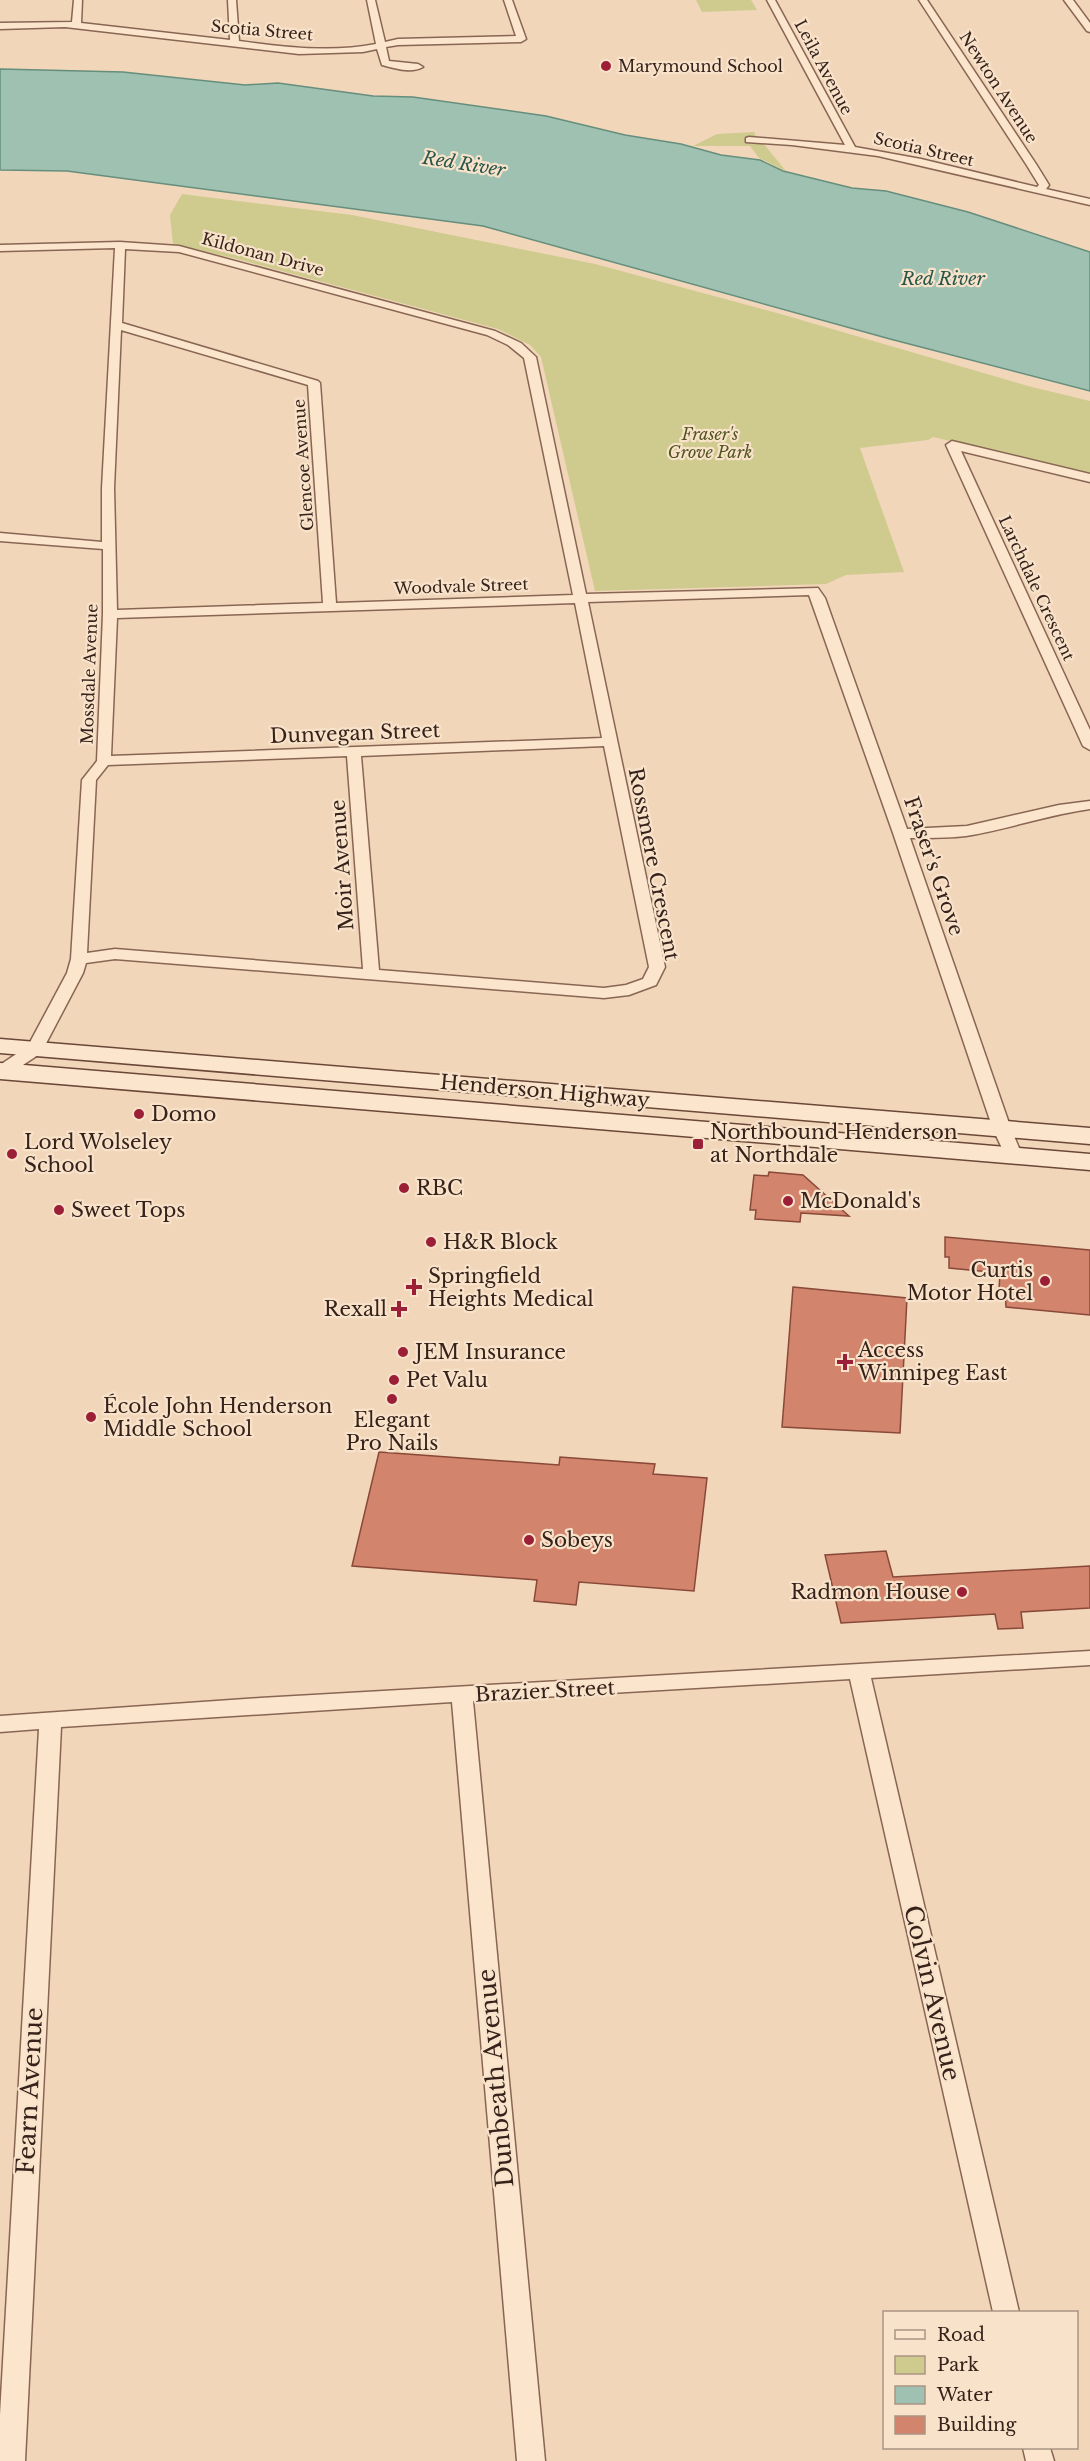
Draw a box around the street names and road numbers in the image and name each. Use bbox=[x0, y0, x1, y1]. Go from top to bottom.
street label: Scotia Street bbox=[210, 16, 314, 44]
street label: Leila Avenue bbox=[791, 16, 857, 118]
street label: Newton Avenue bbox=[955, 27, 1043, 147]
street label: Scotia Street bbox=[872, 128, 976, 170]
street label: Kildonan Drive bbox=[200, 228, 326, 280]
street label: Glencoe Avenue bbox=[288, 398, 318, 532]
street label: Larchdale Crescent bbox=[995, 512, 1079, 664]
street label: Woodvale Street bbox=[392, 574, 529, 598]
street label: Mossdale Avenue bbox=[77, 603, 101, 745]
street label: Dunvegan Street bbox=[269, 718, 441, 748]
street label: Rossmere Crescent bbox=[624, 766, 685, 963]
street label: Fraser's Grove bbox=[899, 793, 969, 939]
street label: Moir Avenue bbox=[325, 799, 359, 931]
street label: Henderson Highway bbox=[439, 1070, 651, 1112]
street label: Brazier Street bbox=[474, 1675, 616, 1707]
street label: Colvin Avenue bbox=[898, 1902, 967, 2083]
street label: Dunbeath Avenue bbox=[471, 1967, 520, 2189]
street label: Fearn Avenue bbox=[11, 2007, 48, 2175]

